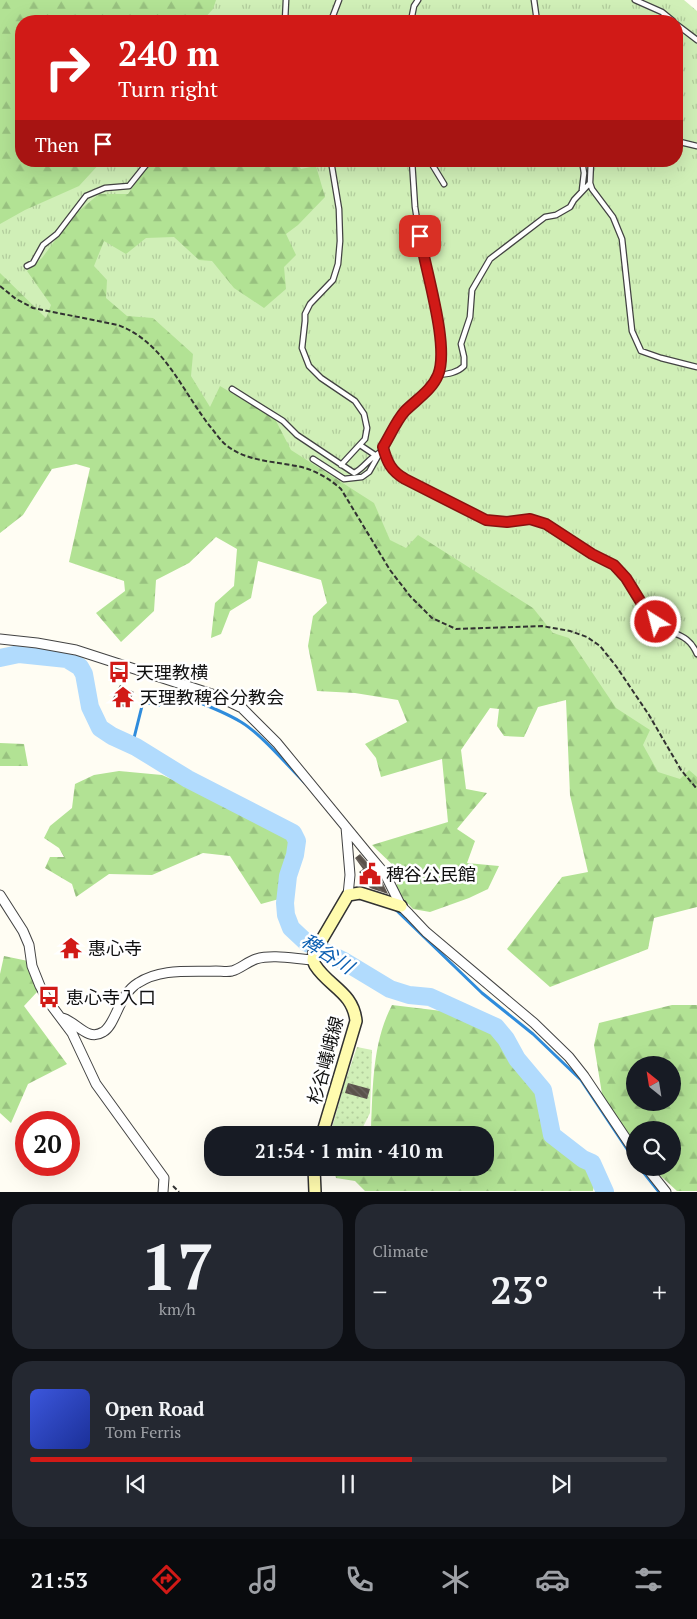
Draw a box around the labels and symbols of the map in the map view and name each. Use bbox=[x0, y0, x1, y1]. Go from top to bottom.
pin bbox=[399, 215, 441, 257]
position arrow bbox=[629, 595, 681, 647]
bus stop icon: 天理教横 bbox=[106, 659, 132, 685]
place label: 天理教横 bbox=[136, 660, 208, 684]
temple icon: 天理教稗谷分教会 bbox=[110, 684, 136, 710]
place label: 天理教稗谷分教会 bbox=[140, 685, 284, 709]
public building icon: 稗谷公民館 bbox=[357, 861, 383, 887]
place label: 稗谷公民館 bbox=[386, 862, 476, 886]
water label: 稗谷川 bbox=[297, 927, 360, 980]
temple icon: 惠心寺 bbox=[58, 935, 84, 961]
place label: 惠心寺 bbox=[88, 936, 142, 960]
bus stop icon: 恵心寺入口 bbox=[36, 984, 62, 1010]
place label: 恵心寺入口 bbox=[66, 985, 156, 1009]
street label: 杉谷嶬峨線 bbox=[302, 1013, 348, 1107]
north arrow bbox=[626, 1056, 681, 1111]
speed limit sign: 20 bbox=[15, 1111, 80, 1176]

